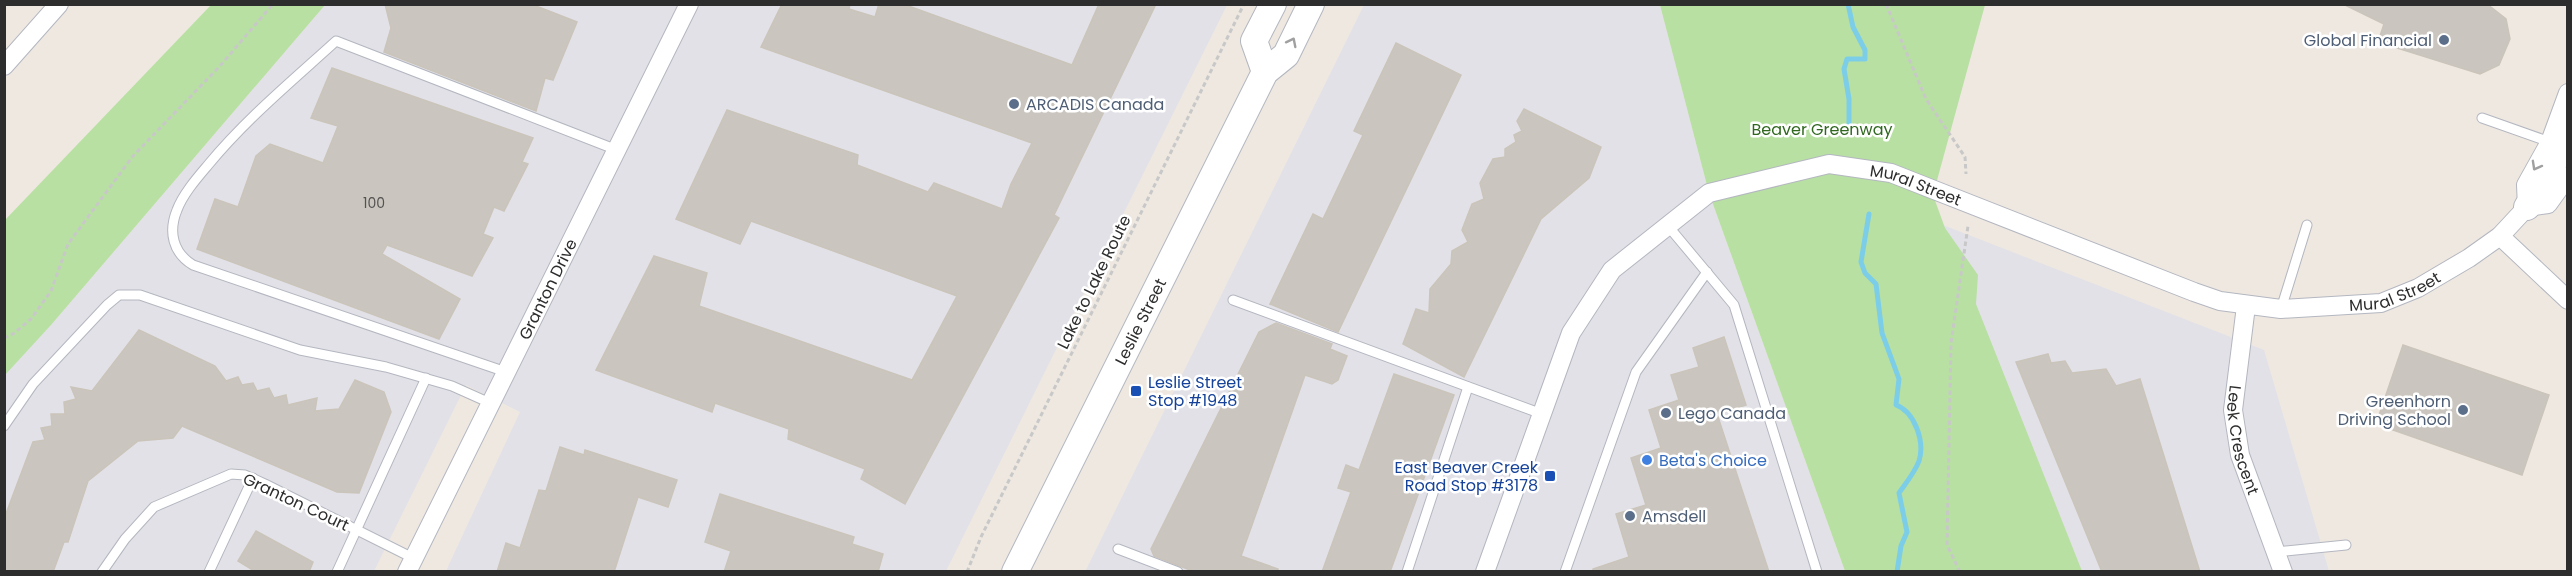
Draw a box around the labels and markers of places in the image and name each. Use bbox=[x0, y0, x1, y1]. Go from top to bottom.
place label: Global Financial bbox=[2304, 29, 2432, 52]
marker: Global Financial bbox=[2437, 33, 2451, 47]
place label: ARCADIS Canada bbox=[1026, 93, 1164, 116]
marker: ARCADIS Canada bbox=[1007, 97, 1021, 111]
place label: Leslie Street Stop #1948 bbox=[1148, 371, 1242, 412]
marker: Leslie Street Stop #1948 bbox=[1129, 384, 1143, 398]
place label: Greenhorn Driving School bbox=[2338, 390, 2451, 431]
place label: Lego Canada bbox=[1678, 402, 1786, 425]
marker: Greenhorn Driving School bbox=[2456, 403, 2470, 417]
marker: Lego Canada bbox=[1659, 406, 1673, 420]
place label: Beta's Choice bbox=[1659, 449, 1767, 472]
marker: Beta's Choice bbox=[1640, 453, 1654, 467]
place label: East Beaver Creek Road Stop #3178 bbox=[1394, 456, 1539, 497]
marker: East Beaver Creek Road Stop #3178 bbox=[1543, 469, 1557, 483]
place label: Amsdell bbox=[1642, 505, 1706, 528]
marker: Amsdell bbox=[1623, 509, 1637, 523]

